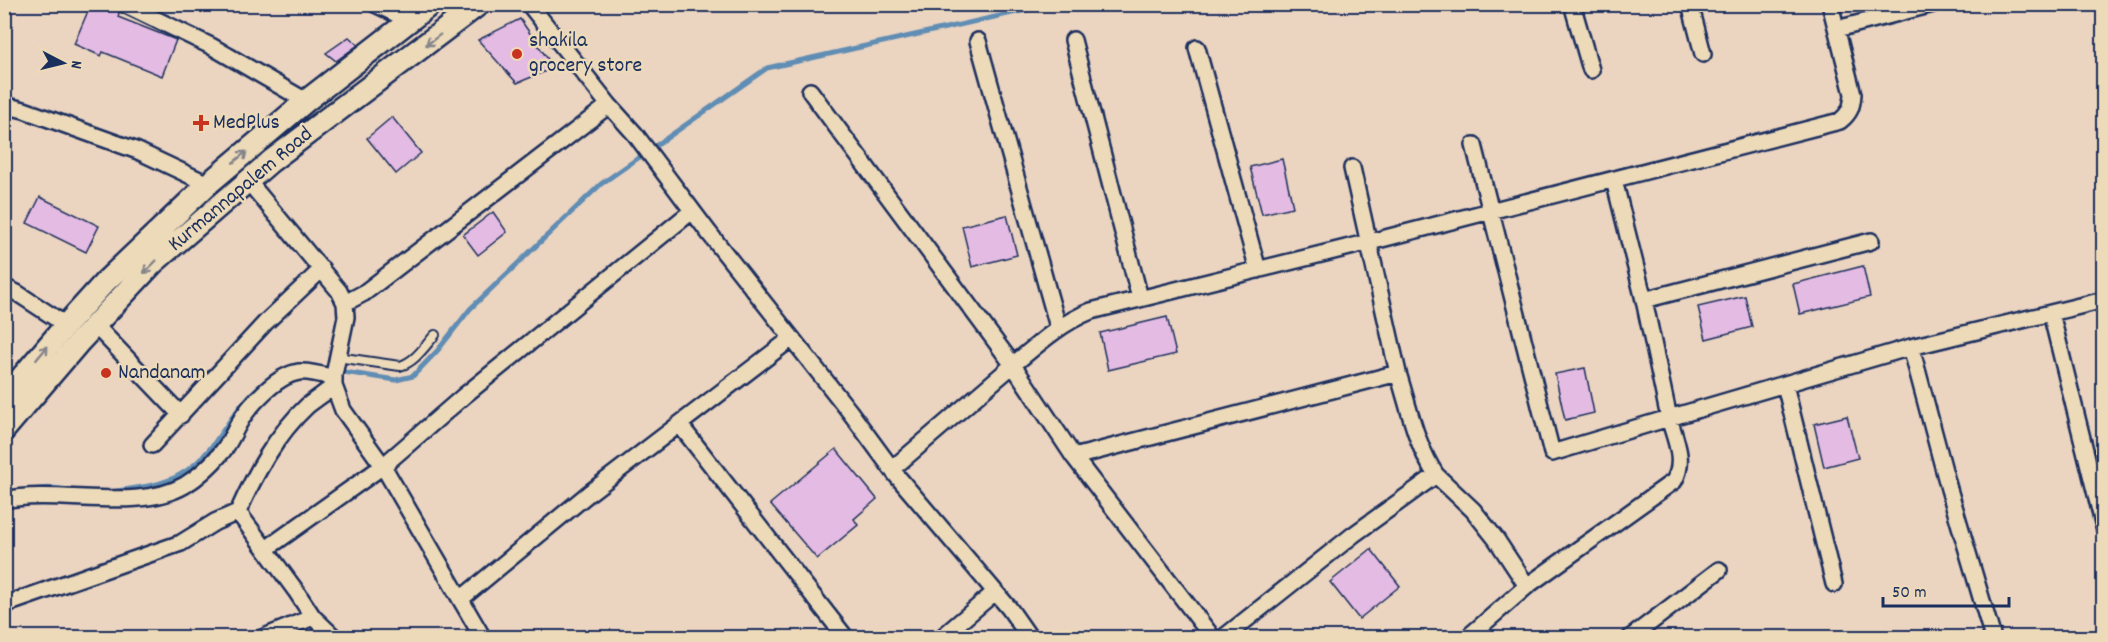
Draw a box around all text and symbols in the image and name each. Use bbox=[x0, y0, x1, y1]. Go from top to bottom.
place label: shakila grocery store bbox=[529, 26, 642, 82]
north arrow bbox=[33, 33, 93, 93]
one-way arrow bbox=[425, 33, 441, 46]
marker: shakila grocery store bbox=[510, 47, 524, 61]
text: N bbox=[63, 59, 87, 70]
place label: MedPlus bbox=[213, 108, 280, 139]
marker: MedPlus bbox=[194, 116, 208, 130]
street label: Kurmannapalem Road bbox=[162, 120, 320, 260]
one-way arrow bbox=[232, 150, 247, 164]
one-way arrow bbox=[142, 259, 157, 274]
one-way arrow bbox=[35, 346, 49, 361]
place label: Nandanam bbox=[118, 358, 206, 389]
marker: Nandanam bbox=[99, 366, 113, 380]
scale bar bbox=[1883, 570, 2009, 608]
text: 50 m bbox=[1892, 581, 1927, 606]

